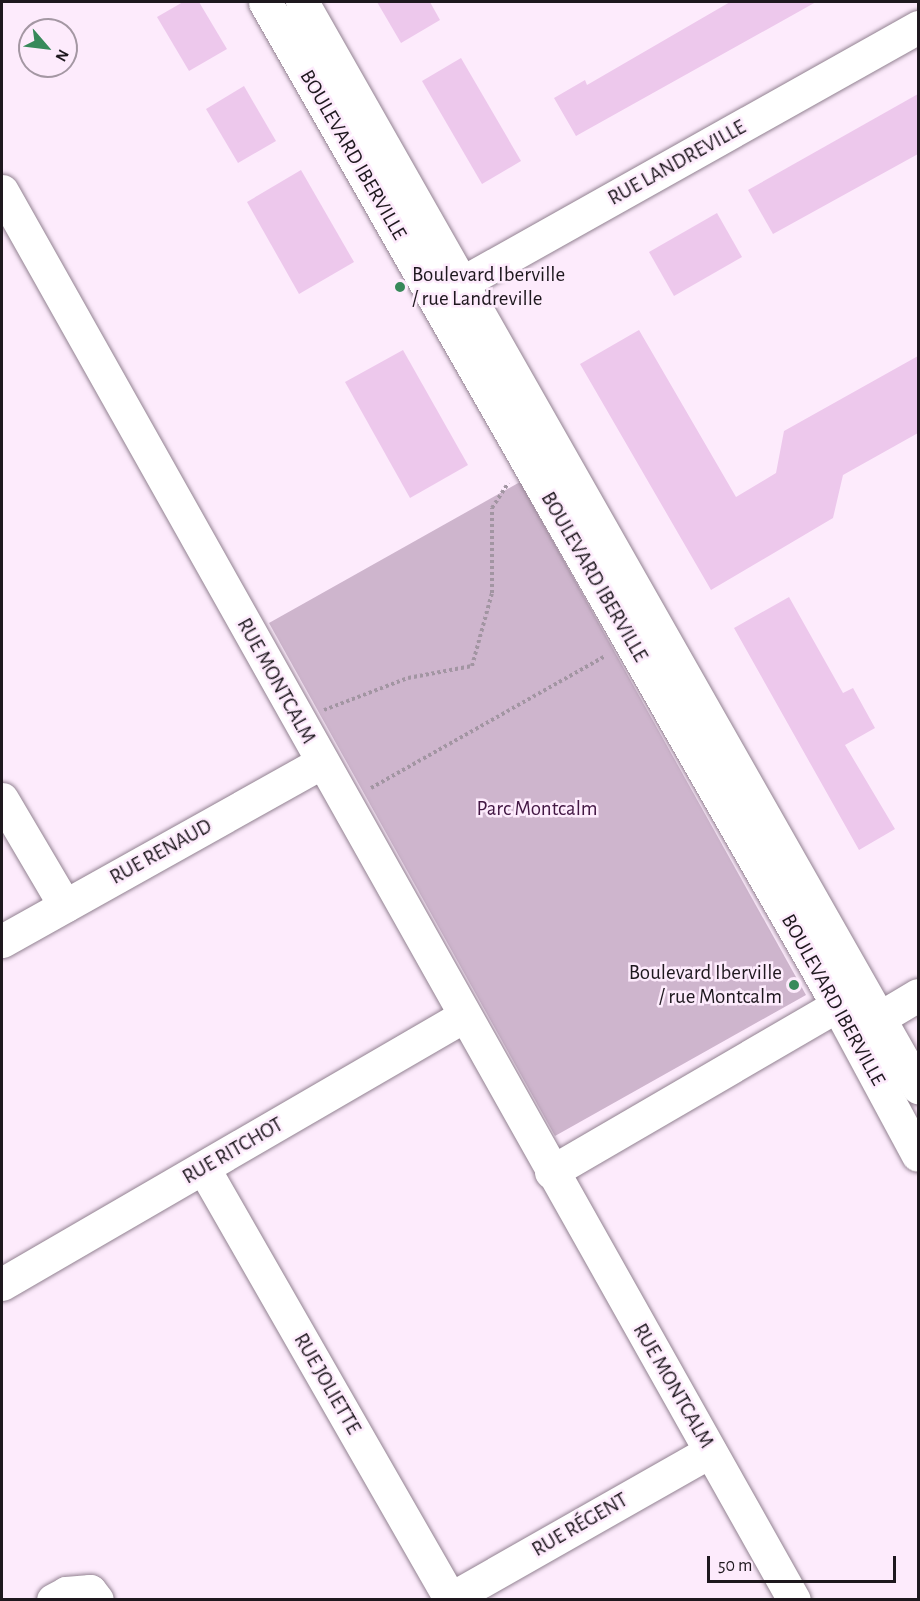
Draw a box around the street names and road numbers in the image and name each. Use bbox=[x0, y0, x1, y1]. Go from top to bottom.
street label: BOULEVARD IBERVILLE bbox=[294, 66, 412, 244]
street label: RUE LANDREVILLE bbox=[604, 115, 750, 211]
street label: BOULEVARD IBERVILLE bbox=[535, 488, 653, 666]
street label: RUE MONTCALM bbox=[231, 614, 321, 748]
street label: RUE RENAUD bbox=[106, 814, 216, 890]
street label: BOULEVARD IBERVILLE bbox=[775, 910, 891, 1090]
street label: RUE RITCHOT bbox=[178, 1112, 288, 1190]
street label: RUE MONTCALM bbox=[627, 1319, 719, 1453]
street label: RUE JOLIETTE bbox=[288, 1329, 366, 1439]
street label: RUE RÉGENT bbox=[528, 1487, 632, 1563]

